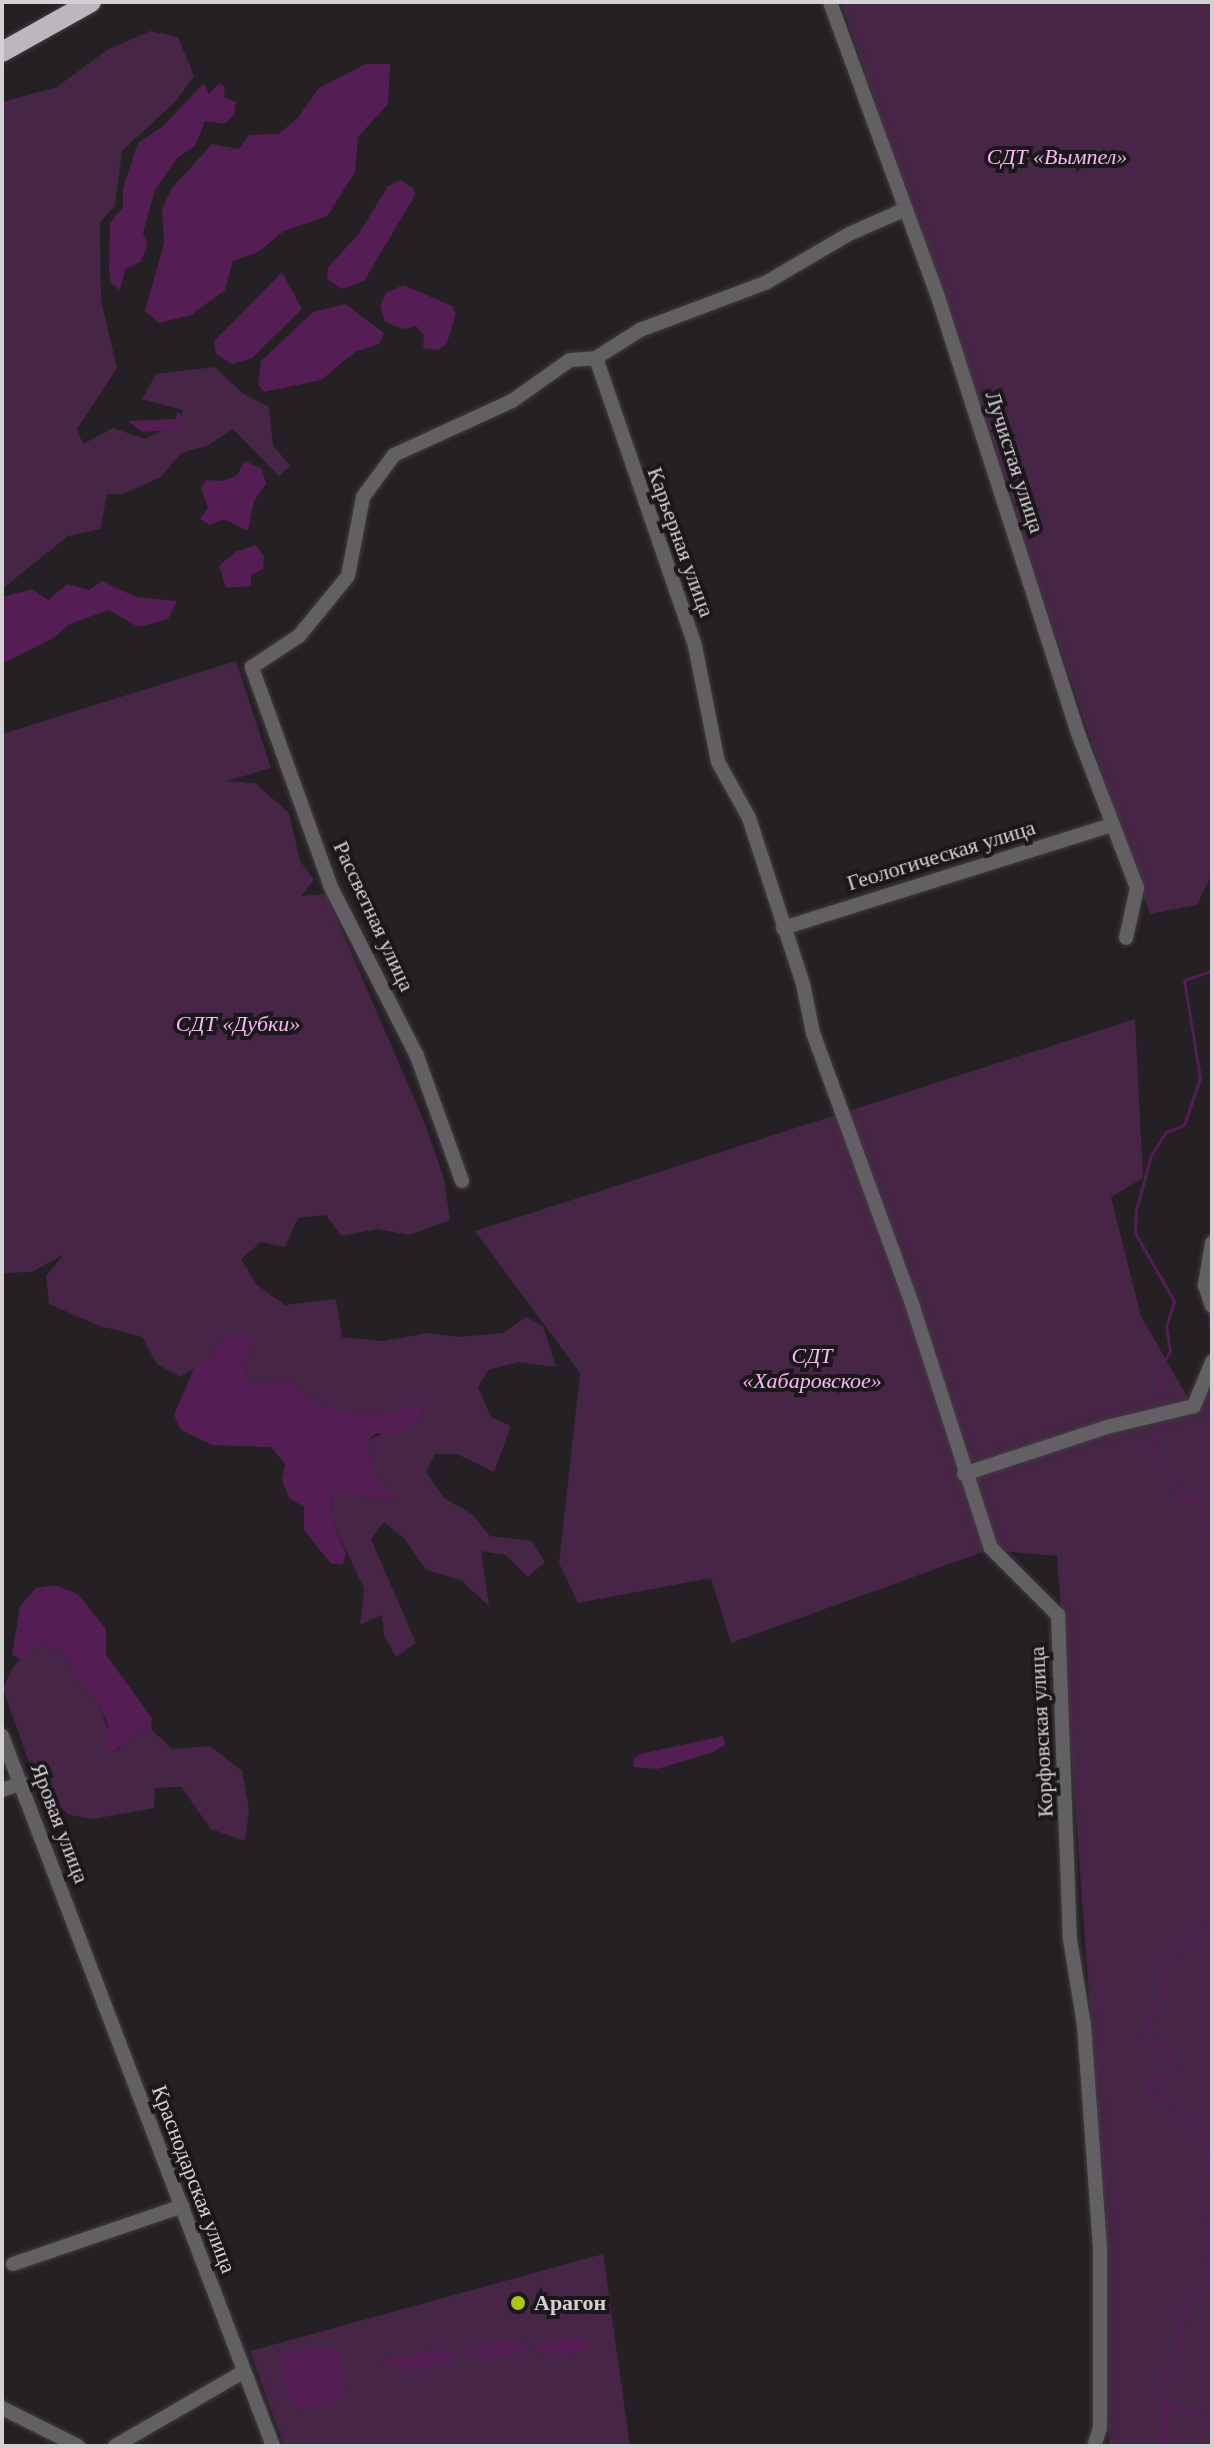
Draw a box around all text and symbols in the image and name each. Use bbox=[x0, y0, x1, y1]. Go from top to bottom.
park label: СДТ «Вымпел» bbox=[987, 144, 1127, 170]
street label: Лучистая улица bbox=[980, 388, 1050, 536]
street label: Карьерная улица bbox=[642, 464, 720, 620]
street label: Геологическая улица bbox=[844, 814, 1038, 896]
street label: Рассветная улица bbox=[328, 837, 420, 995]
park label: СДТ «Дубки» bbox=[176, 1011, 300, 1037]
park label: СДТ «Хабаровское» bbox=[742, 1342, 882, 1394]
street label: Корфовская улица bbox=[1023, 1646, 1059, 1818]
street label: Яровая улица bbox=[25, 1759, 95, 1887]
street label: Краснодарская улица bbox=[146, 2081, 242, 2277]
place label: Арагон bbox=[534, 2290, 606, 2316]
marker: Арагон bbox=[509, 2294, 527, 2312]

